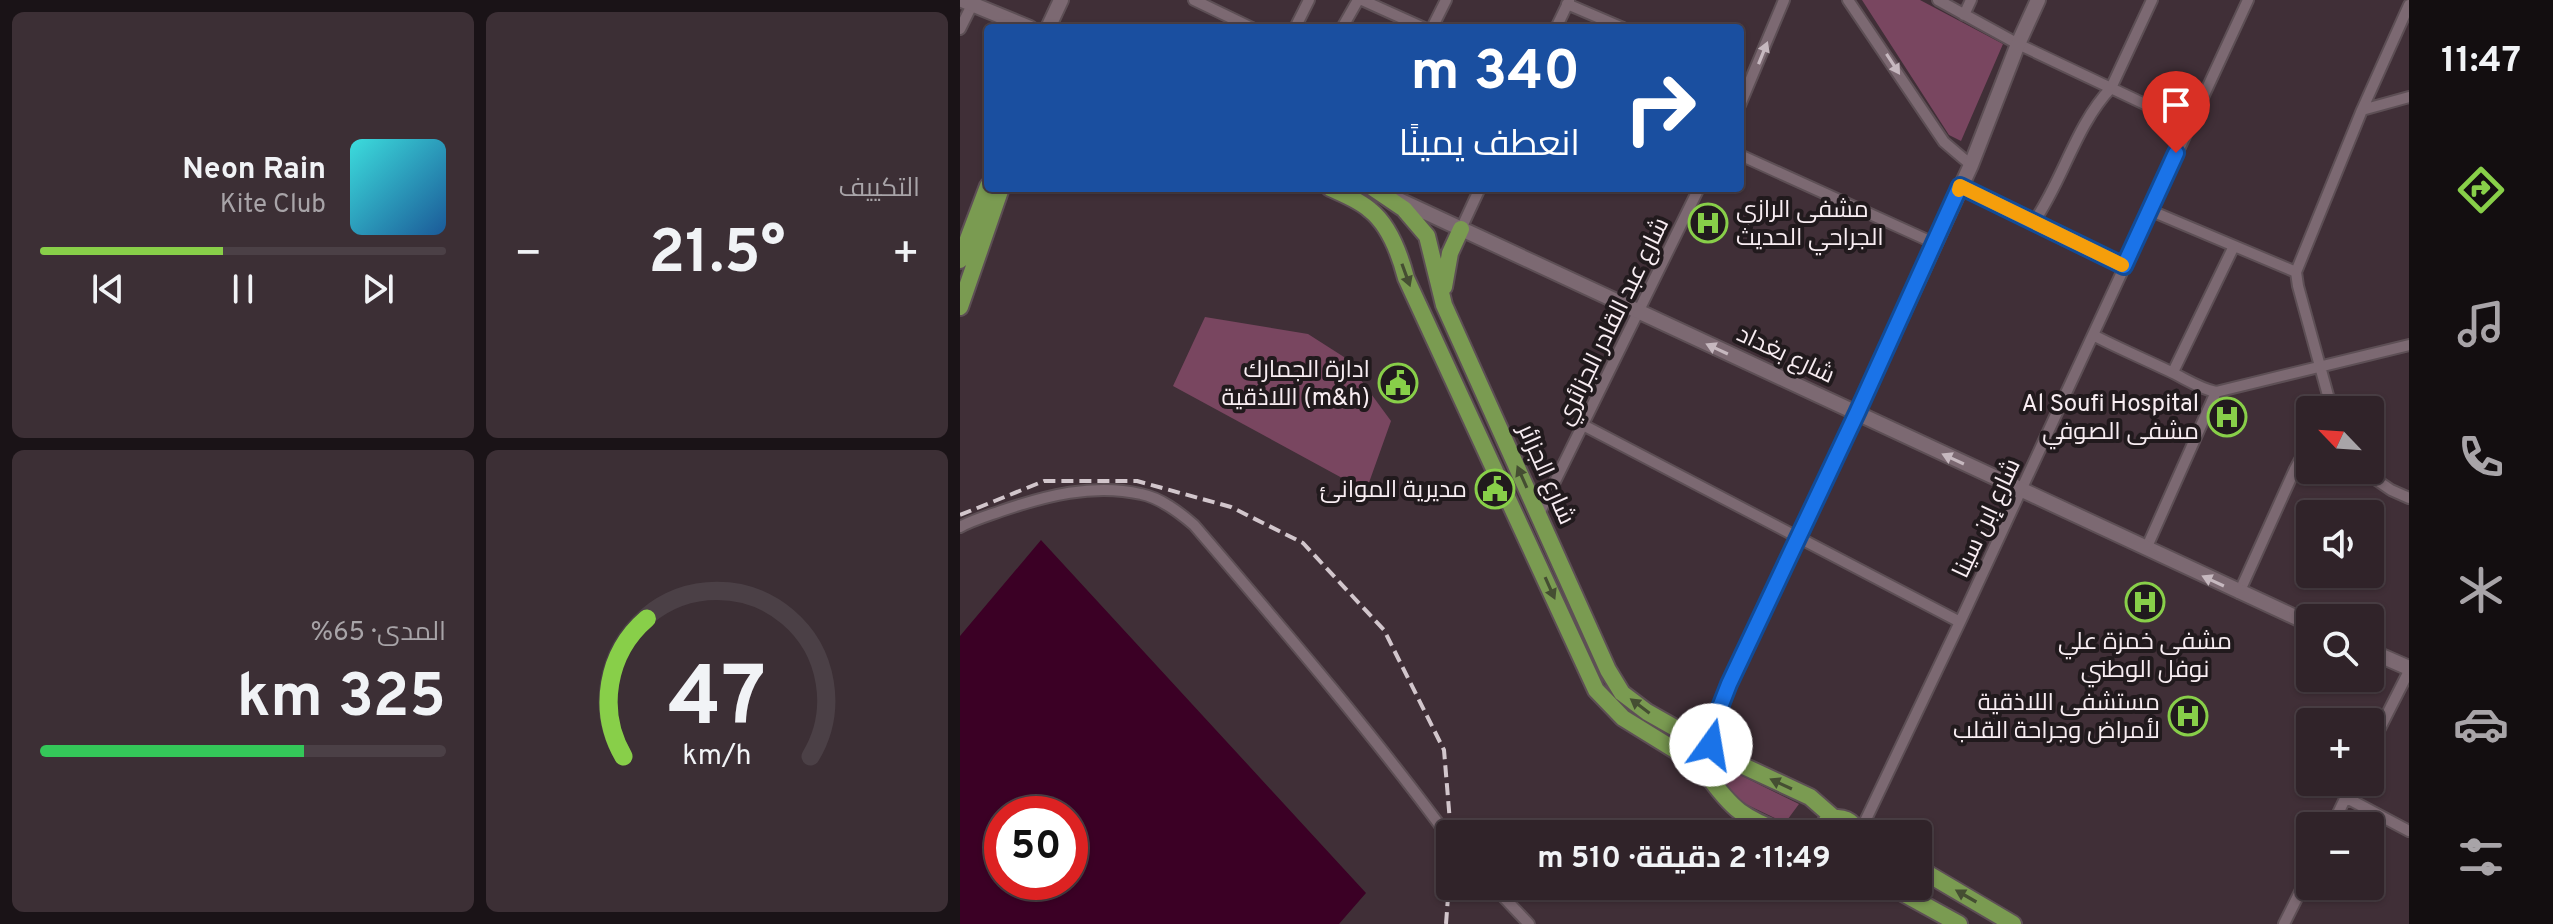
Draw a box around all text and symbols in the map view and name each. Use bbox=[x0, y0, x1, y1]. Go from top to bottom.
text: 340 m bbox=[1411, 39, 1580, 109]
text: 11:47 bbox=[2441, 39, 2521, 85]
one-way arrow bbox=[1757, 41, 1770, 65]
one-way arrow bbox=[1885, 53, 1899, 75]
icon: right bbox=[1608, 56, 1712, 160]
pin bbox=[2142, 71, 2210, 153]
icon: arrive bbox=[2154, 83, 2198, 127]
text: انعطف يمينًا bbox=[1399, 123, 1580, 169]
text: Neon Rain bbox=[182, 152, 326, 189]
icon: directions bbox=[2453, 162, 2509, 218]
text: التكييف bbox=[838, 173, 920, 206]
text: Kite Club bbox=[220, 189, 326, 222]
place label: مشفى الرازي الجراحي الحديث bbox=[1736, 196, 1884, 256]
hospital icon: مشفى الرازي الجراحي الحديث bbox=[1687, 202, 1729, 244]
street label: شارع عبد القادر الجزائري bbox=[1551, 213, 1678, 431]
text: 21.5° bbox=[648, 218, 786, 294]
text: − bbox=[514, 228, 542, 284]
text: + bbox=[892, 228, 920, 284]
one-way arrow bbox=[1400, 264, 1413, 288]
icon: previous bbox=[86, 267, 130, 311]
icon: pause bbox=[221, 267, 265, 311]
icon: next bbox=[356, 267, 400, 311]
icon: music bbox=[2453, 296, 2509, 352]
street label: شارع بغداد bbox=[1731, 320, 1839, 392]
one-way arrow bbox=[1705, 342, 1729, 356]
place label: ادارة الجمارك اللاذقية (m&h) bbox=[1222, 356, 1370, 414]
public building icon: ادارة الجمارك اللاذقية (m&h) bbox=[1377, 362, 1419, 404]
place label: Al Soufi Hospital مشفى الصوفي bbox=[2022, 390, 2199, 450]
hospital icon: Al Soufi Hospital مشفى الصوفي bbox=[2206, 396, 2248, 438]
north arrow bbox=[2296, 396, 2384, 484]
map controls bbox=[2296, 396, 2384, 900]
street label: شارع الجزائر bbox=[1509, 418, 1581, 530]
icon: phone bbox=[2453, 429, 2509, 485]
one-way arrow bbox=[1941, 452, 1964, 466]
street label: شارع إبن سينا bbox=[1947, 454, 2029, 583]
one-way arrow bbox=[1515, 465, 1529, 489]
public building icon: مديرية الموانئ bbox=[1474, 468, 1516, 510]
place label: مديرية الموانئ bbox=[1320, 476, 1467, 506]
button: sound bbox=[2296, 500, 2384, 588]
icon: climate bbox=[2453, 562, 2509, 618]
one-way arrow bbox=[2202, 574, 2225, 588]
one-way arrow bbox=[1543, 576, 1557, 600]
hospital icon: مشفى خمزة علي نوفل الوطني bbox=[2124, 581, 2166, 623]
button: search bbox=[2296, 604, 2384, 692]
text: المدى · 65% bbox=[311, 617, 446, 650]
place label: مشفى خمزة علي نوفل الوطني bbox=[2058, 628, 2232, 688]
text: 47 bbox=[668, 650, 766, 755]
text: 325 km bbox=[237, 662, 446, 738]
place label: مستشفى اللاذقية لأمراض وجراحة القلب bbox=[1953, 689, 2160, 747]
hospital icon: مستشفى اللاذقية لأمراض وجراحة القلب bbox=[2167, 695, 2209, 737]
icon: car bbox=[2453, 696, 2509, 752]
one-way arrow bbox=[1629, 699, 1650, 714]
position arrow bbox=[1669, 703, 1753, 787]
button: + bbox=[2296, 708, 2384, 796]
text: km/h bbox=[682, 739, 752, 775]
one-way arrow bbox=[1770, 777, 1793, 791]
speed limit sign: 50 bbox=[984, 796, 1088, 900]
button: − bbox=[2296, 812, 2384, 900]
icon: filters bbox=[2453, 829, 2509, 885]
text: 11:49 · 2 دقيقة · 510 m bbox=[1537, 841, 1831, 878]
one-way arrow bbox=[1955, 889, 1977, 903]

